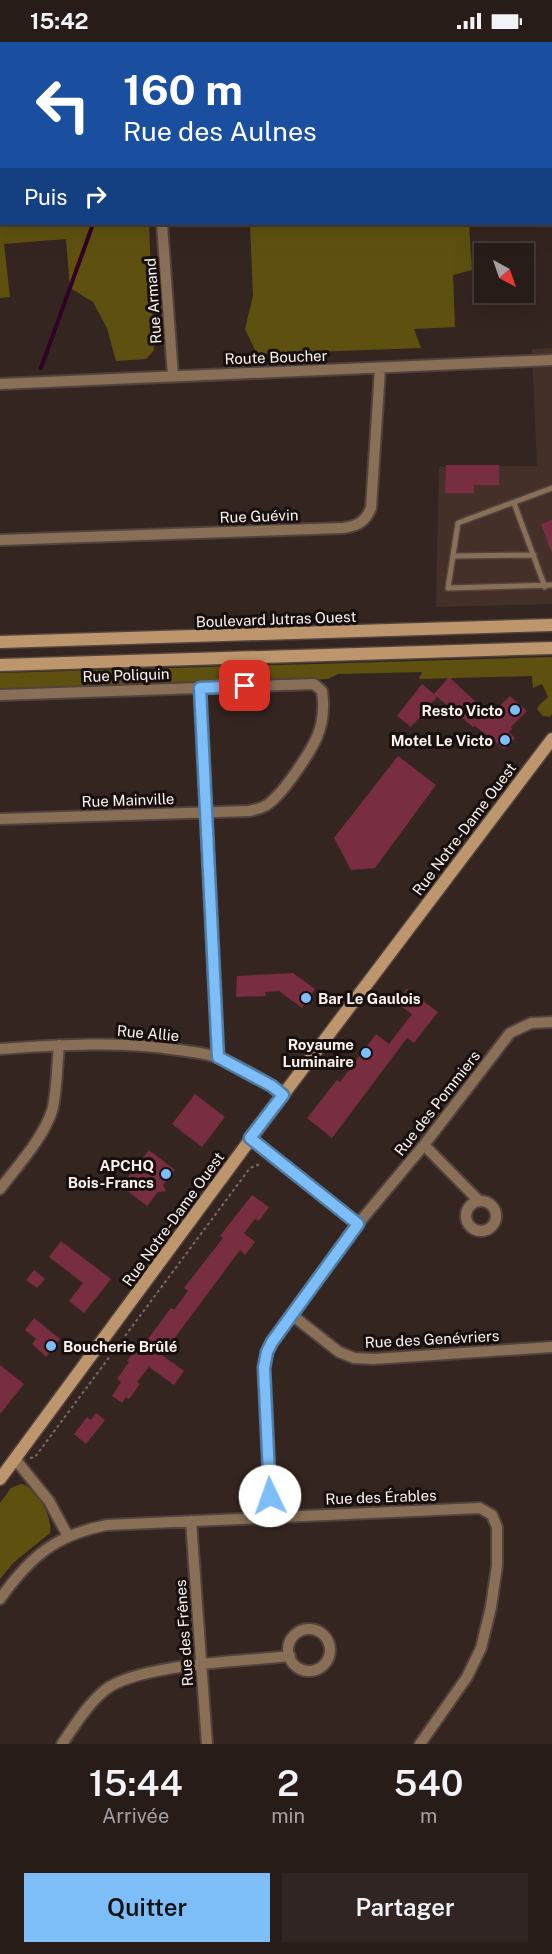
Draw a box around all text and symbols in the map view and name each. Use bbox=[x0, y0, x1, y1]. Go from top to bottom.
text: 15:42 bbox=[30, 8, 89, 34]
text: 160 m bbox=[123, 65, 243, 114]
icon: left bbox=[24, 66, 102, 144]
text: Rue des Aulnes bbox=[123, 115, 317, 147]
icon: right bbox=[79, 180, 112, 213]
text: Puis bbox=[24, 184, 67, 210]
north arrow bbox=[474, 243, 534, 303]
map controls bbox=[474, 243, 534, 303]
street label: Rue Armand bbox=[142, 257, 164, 345]
street label: Route Boucher bbox=[224, 347, 328, 367]
street label: Rue Guévin bbox=[219, 506, 299, 526]
street label: Boulevard Jutras Ouest bbox=[195, 608, 357, 630]
pin bbox=[219, 660, 270, 711]
street label: Rue Poliquin bbox=[82, 665, 170, 685]
icon: arrive bbox=[228, 669, 261, 702]
place label: Resto Victo bbox=[421, 702, 503, 719]
marker: Resto Victo bbox=[508, 703, 522, 717]
place label: Motel Le Victo bbox=[391, 732, 493, 749]
marker: Motel Le Victo bbox=[498, 733, 512, 747]
street label: Rue Notre-Dame Ouest bbox=[409, 759, 519, 898]
street label: Rue Mainville bbox=[81, 790, 175, 810]
place label: Bar Le Gaulois bbox=[318, 990, 421, 1007]
marker: Bar Le Gaulois bbox=[299, 991, 313, 1005]
street label: Rue Allie bbox=[116, 1022, 180, 1044]
place label: Royaume Luminaire bbox=[283, 1036, 354, 1070]
marker: Royaume Luminaire bbox=[359, 1046, 373, 1060]
street label: Rue des Pommiers bbox=[391, 1047, 483, 1159]
street label: Rue Notre-Dame Ouest bbox=[119, 1149, 227, 1289]
place label: APCHQ Bois-Francs bbox=[68, 1157, 154, 1191]
marker: APCHQ Bois-Francs bbox=[159, 1167, 173, 1181]
street label: Rue des Genévriers bbox=[364, 1327, 500, 1351]
place label: Boucherie Brûlé bbox=[63, 1338, 177, 1355]
marker: Boucherie Brûlé bbox=[44, 1339, 58, 1353]
position arrow bbox=[238, 1464, 302, 1528]
street label: Rue des Érables bbox=[325, 1487, 437, 1507]
street label: Rue des Frênes bbox=[172, 1579, 196, 1687]
text: 15:44 bbox=[89, 1762, 183, 1804]
text: 2 bbox=[277, 1762, 299, 1804]
text: 540 bbox=[394, 1762, 463, 1804]
text: Arrivée bbox=[102, 1804, 169, 1828]
text: min bbox=[271, 1804, 305, 1828]
text: m bbox=[420, 1804, 437, 1828]
button: Quitter bbox=[24, 1873, 270, 1942]
button: Partager bbox=[282, 1873, 528, 1942]

